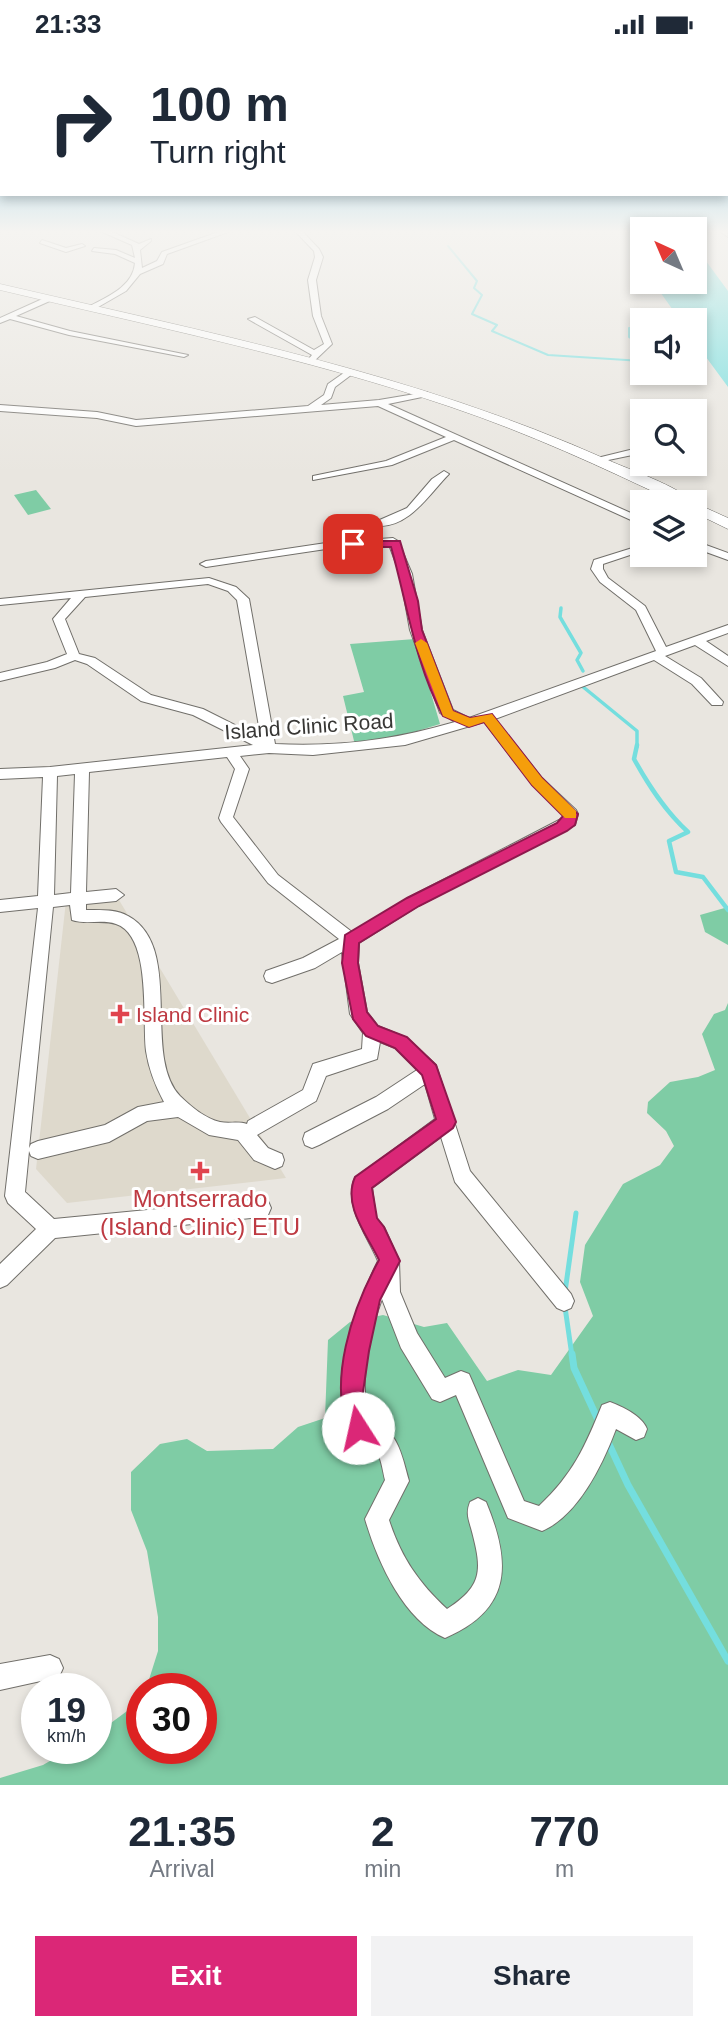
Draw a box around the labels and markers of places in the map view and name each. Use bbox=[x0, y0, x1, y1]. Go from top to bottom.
pin bbox=[323, 514, 383, 574]
place label: Island Clinic bbox=[136, 1003, 249, 1026]
marker: Island Clinic bbox=[110, 1004, 130, 1024]
marker: Montserrado (Island Clinic) ETU bbox=[190, 1161, 210, 1181]
place label: Montserrado (Island Clinic) ETU bbox=[100, 1185, 300, 1240]

